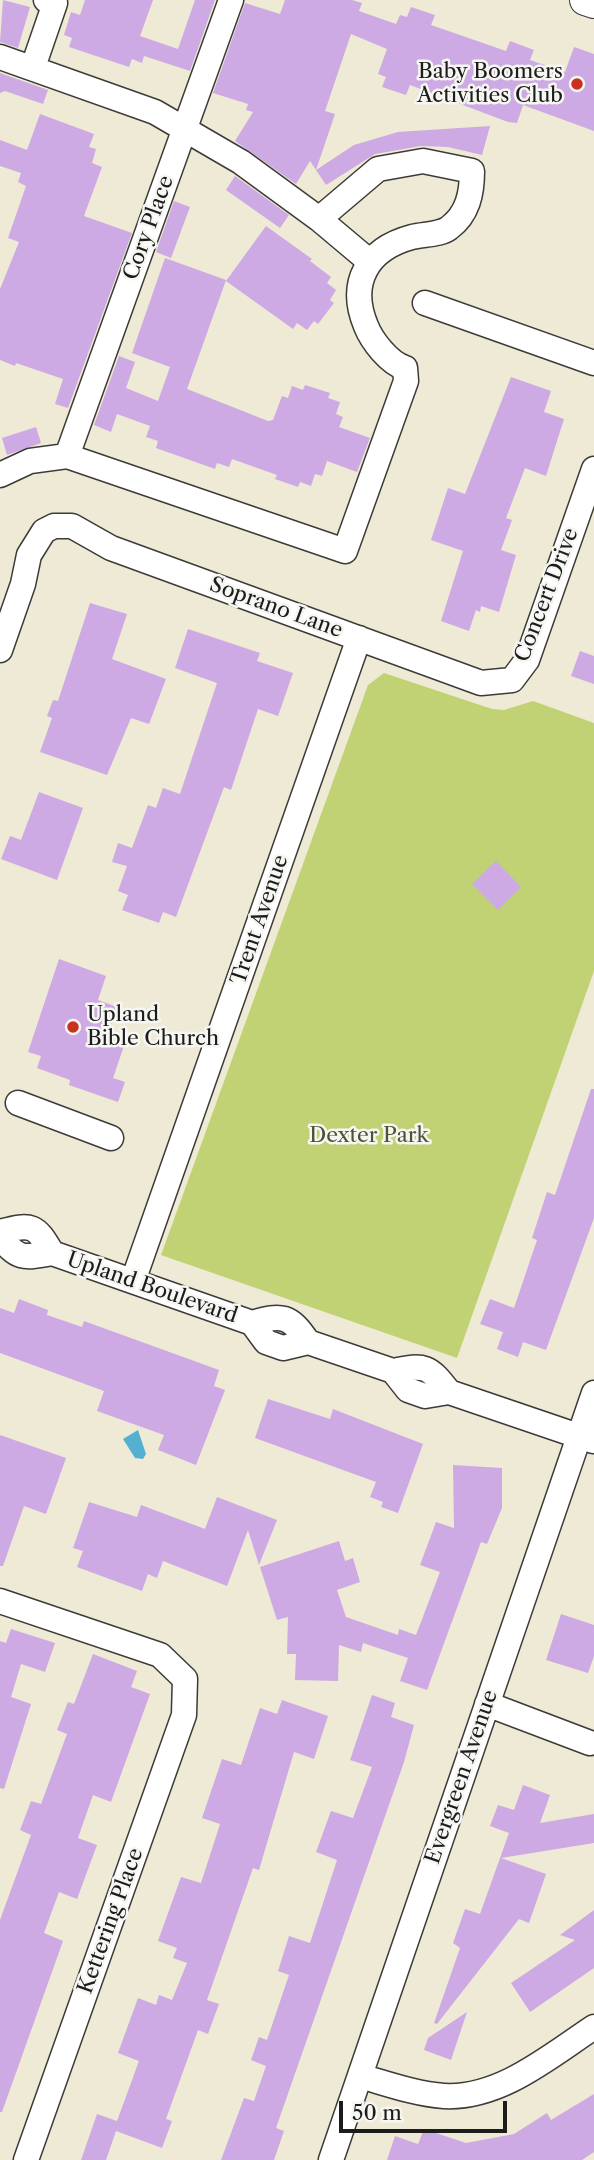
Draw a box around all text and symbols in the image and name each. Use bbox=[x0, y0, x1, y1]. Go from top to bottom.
place label: Baby Boomers Activities Club bbox=[417, 59, 563, 109]
marker: Baby Boomers Activities Club bbox=[569, 76, 585, 92]
street label: Cory Place bbox=[118, 172, 180, 284]
street label: Concert Drive bbox=[510, 524, 584, 666]
street label: Soprano Lane bbox=[206, 572, 346, 644]
street label: Trent Avenue bbox=[226, 852, 294, 988]
place label: Upland Bible Church bbox=[87, 1002, 219, 1052]
marker: Upland Bible Church bbox=[65, 1019, 81, 1035]
park label: Dexter Park bbox=[309, 1123, 429, 1149]
street label: Upland Boulevard bbox=[63, 1247, 241, 1329]
street label: Evergreen Avenue bbox=[420, 1687, 504, 1867]
street label: Kettering Place bbox=[73, 1845, 149, 1997]
scale bar bbox=[342, 2086, 510, 2130]
text: 50 m bbox=[352, 2100, 402, 2125]

